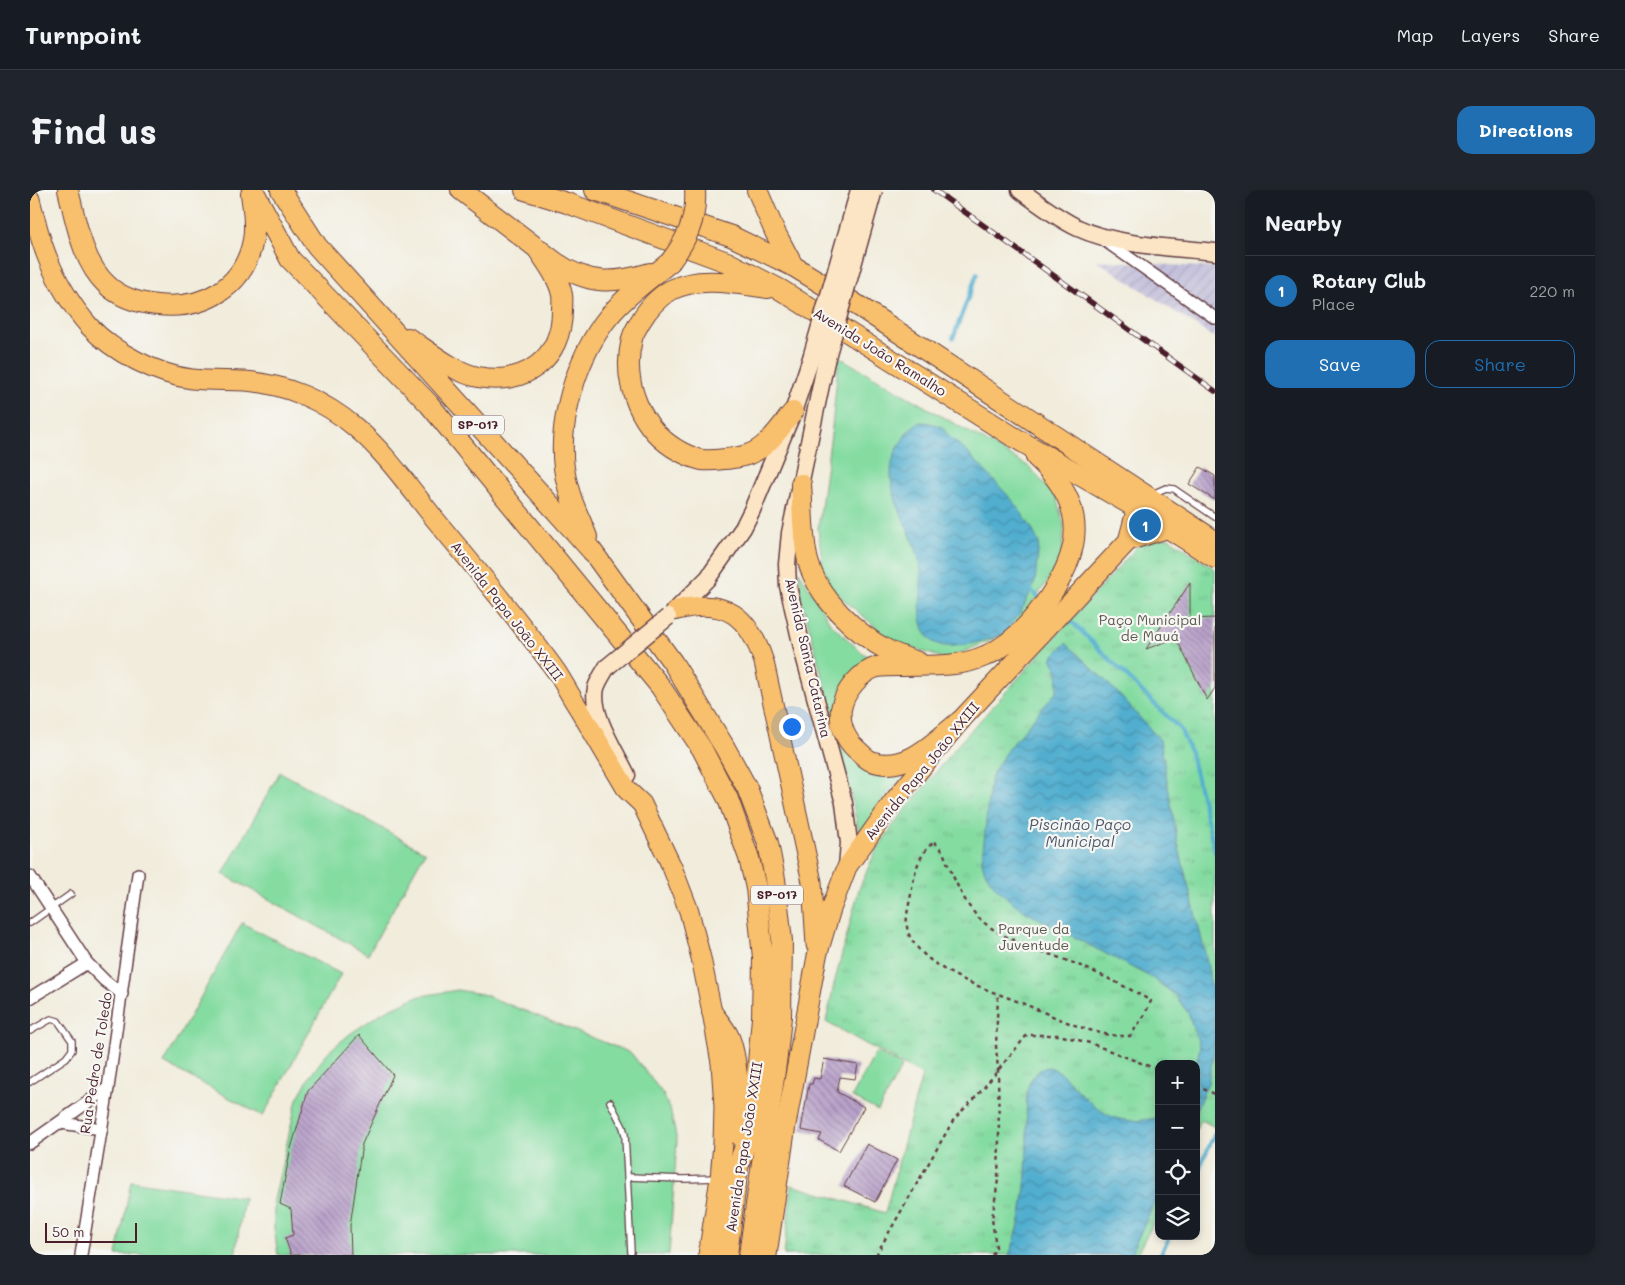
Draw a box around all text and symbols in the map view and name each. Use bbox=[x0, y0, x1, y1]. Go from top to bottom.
text: Turnpoint bbox=[25, 19, 141, 50]
text: Map bbox=[1397, 23, 1433, 47]
text: Layers bbox=[1461, 23, 1520, 47]
text: Share bbox=[1548, 23, 1600, 47]
button: Directions bbox=[1457, 106, 1595, 154]
text: Find us bbox=[30, 107, 157, 153]
text: Nearby bbox=[1265, 209, 1342, 236]
text: Rotary Club bbox=[1312, 268, 1426, 293]
text: 1 bbox=[1277, 280, 1285, 301]
text: 220 m bbox=[1529, 280, 1575, 301]
text: Place bbox=[1312, 293, 1355, 314]
street label: Avenida João Ramalho bbox=[810, 303, 950, 400]
button: Save bbox=[1265, 340, 1415, 388]
button: Share bbox=[1425, 340, 1575, 388]
road number: SP-017 bbox=[452, 416, 504, 434]
pin: 1 bbox=[1129, 506, 1161, 544]
street label: Avenida Papa João XXIII bbox=[447, 537, 568, 684]
street label: Avenida Santa Catarina bbox=[781, 576, 836, 740]
park label: Paço Municipal de Mauá bbox=[1099, 610, 1201, 645]
street label: Avenida Papa João XXIII bbox=[860, 698, 983, 844]
your location bbox=[779, 714, 805, 740]
water label: Piscinão Paço Municipal bbox=[1029, 814, 1131, 851]
road number: SP-017 bbox=[751, 886, 803, 904]
park label: Parque da Juventude bbox=[998, 919, 1070, 954]
street label: Rua Pedro de Toledo bbox=[75, 991, 116, 1135]
street label: Avenida Papa João XXIII bbox=[721, 1060, 766, 1233]
map controls bbox=[1155, 1060, 1200, 1240]
button: + bbox=[1155, 1060, 1200, 1105]
button: − bbox=[1155, 1105, 1200, 1150]
button: locate bbox=[1155, 1150, 1200, 1195]
button: layers bbox=[1155, 1195, 1200, 1240]
scale bar bbox=[45, 1220, 138, 1243]
text: 50 m bbox=[52, 1222, 84, 1241]

